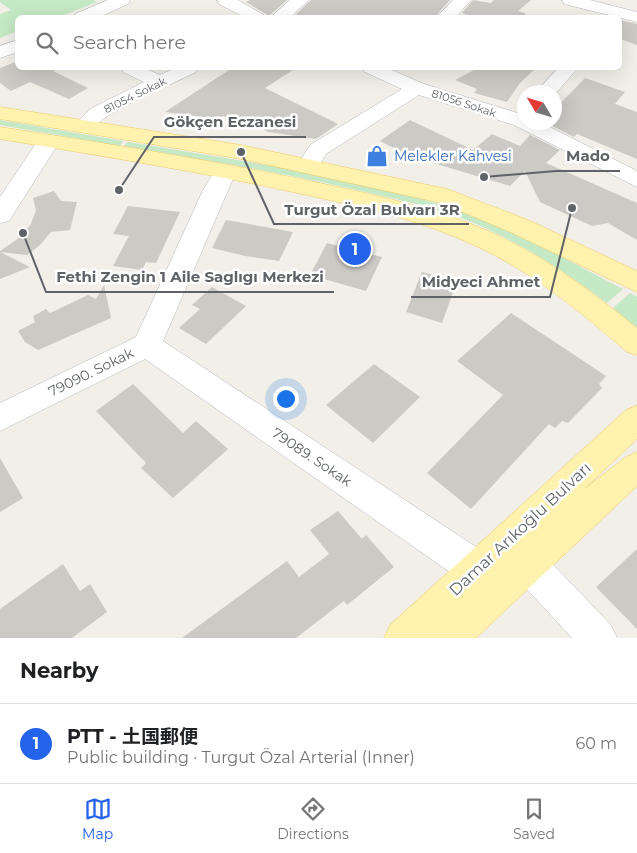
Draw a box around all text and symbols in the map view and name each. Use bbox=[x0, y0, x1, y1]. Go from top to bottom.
search box bbox=[15, 15, 622, 70]
icon: search bbox=[33, 29, 61, 57]
text: Search here bbox=[73, 31, 186, 54]
street label: 81054 Sokak bbox=[101, 74, 169, 116]
north arrow bbox=[517, 85, 562, 130]
street label: 81056 Sokak bbox=[430, 86, 499, 120]
callout: Gökçen Eczanesi bbox=[154, 107, 306, 137]
text: Gökçen Eczanesi bbox=[164, 112, 296, 131]
callout: Mado bbox=[556, 141, 620, 171]
shop icon: Melekler Kahvesi bbox=[364, 143, 390, 169]
text: Mado bbox=[566, 146, 610, 165]
place label: Melekler Kahvesi bbox=[394, 147, 512, 165]
callout: Turgut Özal Bulvarı 3R bbox=[274, 194, 469, 224]
text: Turgut Özal Bulvarı 3R bbox=[284, 200, 460, 219]
pin: 1 bbox=[339, 230, 371, 268]
callout: Fethi Zengin 1 Aile Saglıgı Merkezi bbox=[46, 262, 334, 292]
text: Fethi Zengin 1 Aile Saglıgı Merkezi bbox=[56, 267, 324, 286]
callout: Midyeci Ahmet bbox=[411, 267, 550, 297]
text: Midyeci Ahmet bbox=[422, 272, 541, 291]
street label: 79090. Sokak bbox=[45, 343, 137, 400]
your location bbox=[273, 386, 299, 412]
street label: 79089. Sokak bbox=[269, 424, 356, 491]
street label: Damar Arıkoğlu Bulvarı bbox=[445, 458, 595, 600]
text: Nearby bbox=[20, 658, 99, 683]
text: PTT - 土国郵便 bbox=[67, 725, 198, 748]
text: 1 bbox=[33, 734, 39, 753]
text: 60 m bbox=[575, 734, 617, 753]
text: Public building · Turgut Özal Arterial (Inner) bbox=[67, 748, 415, 767]
tab: Map bbox=[82, 795, 113, 843]
tab: Directions bbox=[277, 795, 349, 843]
tab: Saved bbox=[513, 795, 555, 843]

